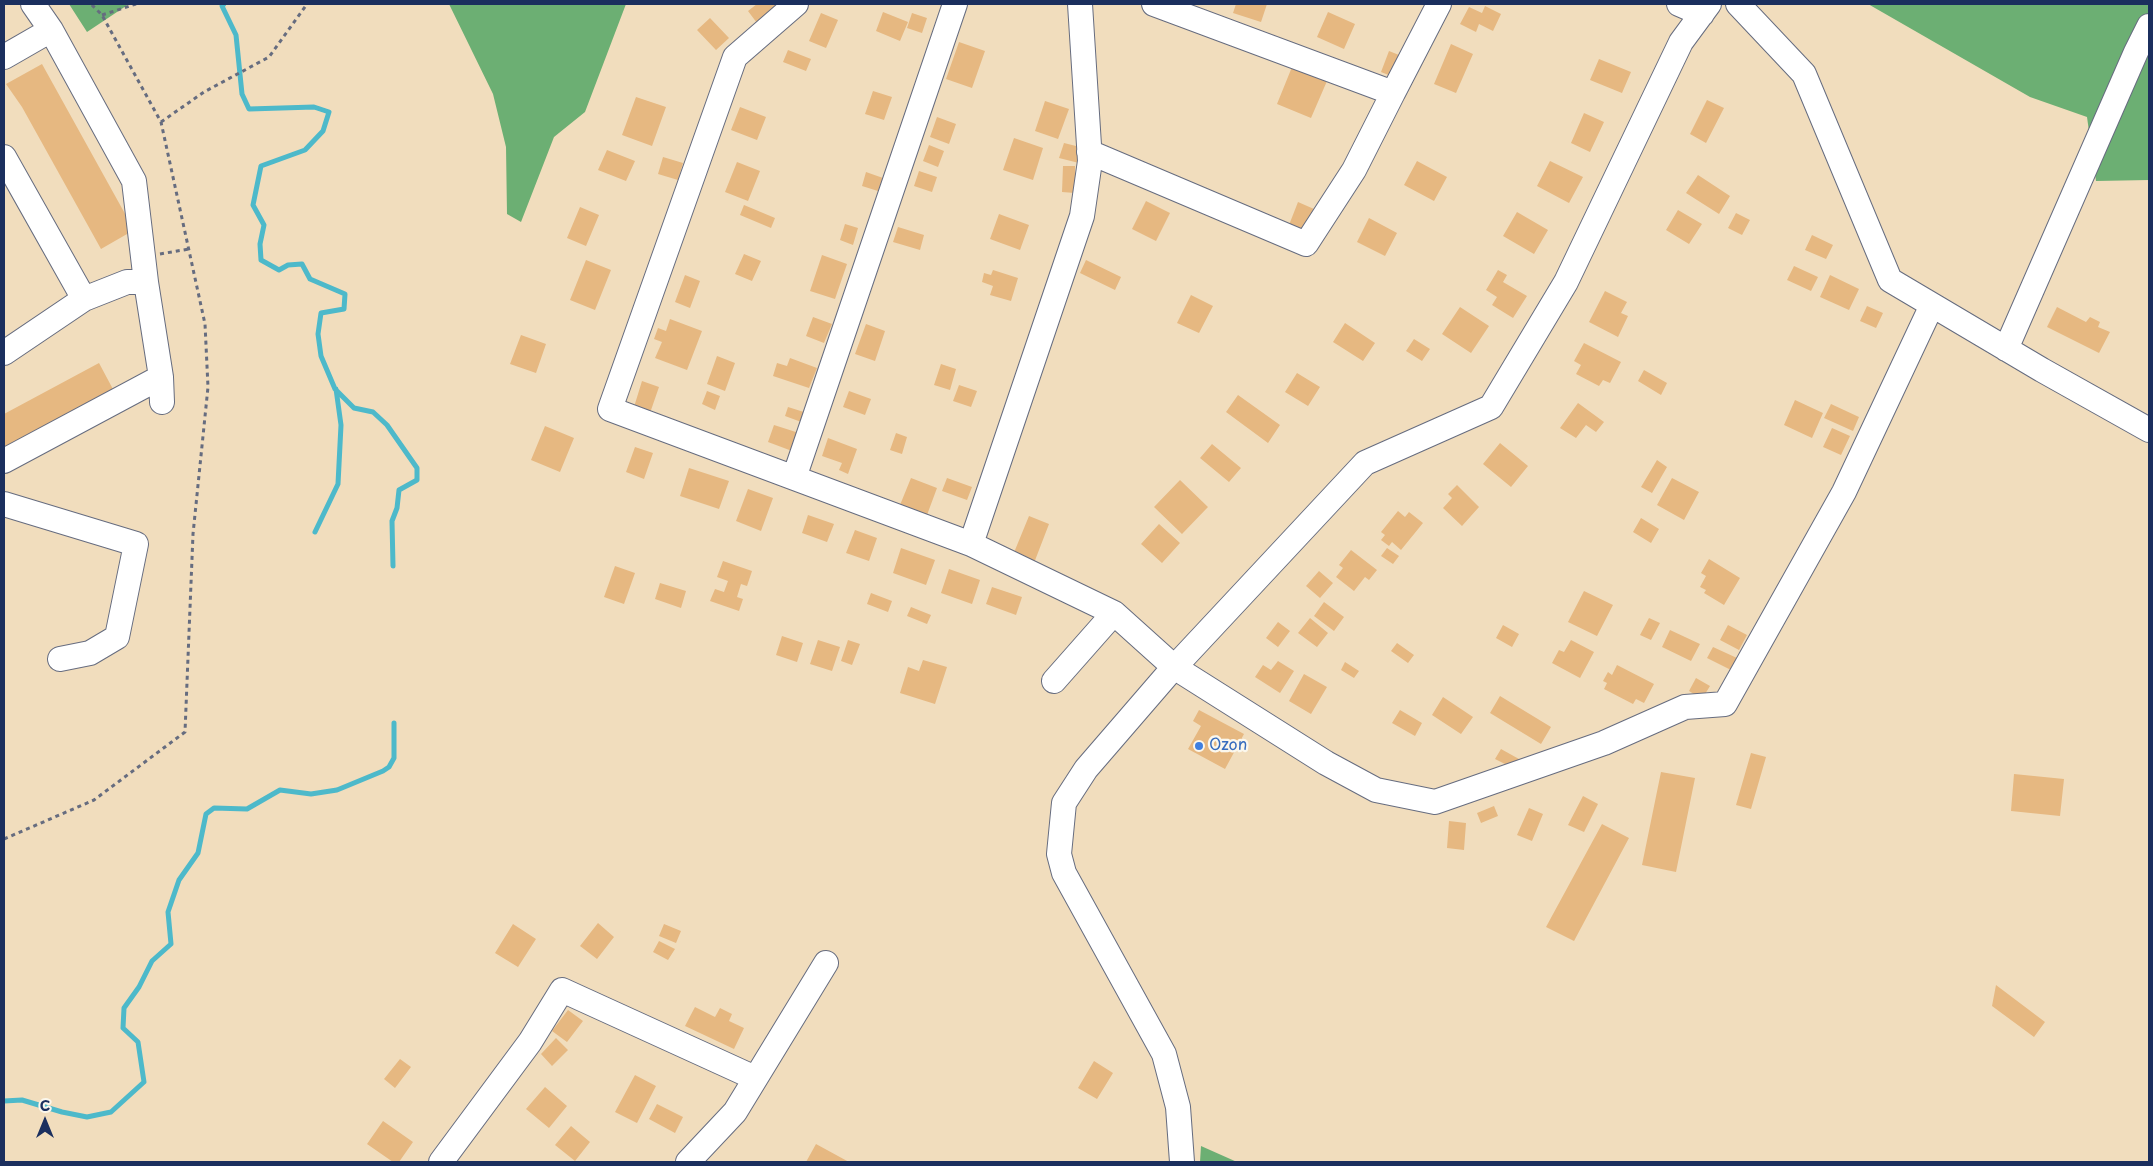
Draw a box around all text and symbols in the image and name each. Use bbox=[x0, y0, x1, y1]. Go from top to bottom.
place label: Ozon bbox=[1209, 736, 1247, 756]
marker: Ozon bbox=[1193, 740, 1205, 752]
text: С bbox=[40, 1095, 50, 1116]
north arrow bbox=[20, 1096, 70, 1146]

